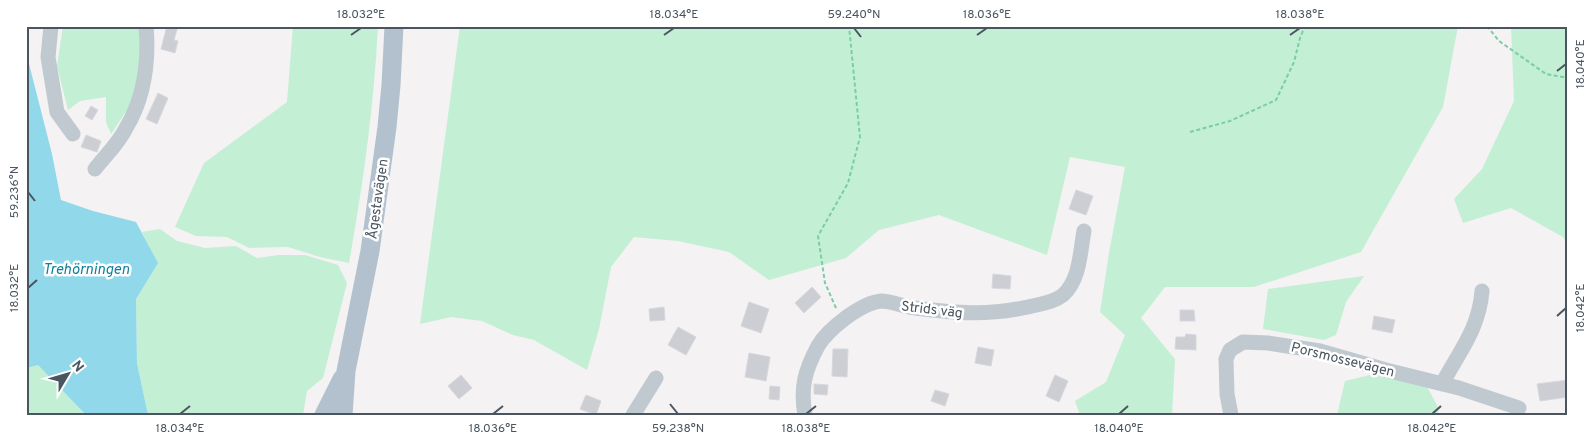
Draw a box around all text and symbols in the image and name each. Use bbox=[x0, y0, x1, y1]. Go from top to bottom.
text: 18.032°E bbox=[337, 7, 385, 23]
text: 18.034°E bbox=[650, 7, 698, 23]
text: 59.240°N bbox=[828, 7, 880, 23]
text: 18.036°E bbox=[963, 7, 1011, 23]
text: 18.038°E bbox=[1276, 7, 1324, 23]
text: 18.040°E bbox=[1573, 39, 1589, 89]
street label: Ågestavägen bbox=[364, 158, 393, 241]
text: 59.236°N bbox=[7, 166, 23, 218]
water label: Trehörningen bbox=[43, 261, 129, 280]
text: 18.032°E bbox=[7, 264, 23, 312]
text: 18.042°E bbox=[1573, 283, 1589, 333]
street label: Strids väg bbox=[900, 298, 964, 323]
street label: Porsmossevägen bbox=[1289, 339, 1396, 382]
north arrow bbox=[42, 348, 92, 398]
text: N bbox=[67, 358, 87, 376]
text: 18.034°E bbox=[156, 421, 204, 437]
text: 18.036°E bbox=[469, 421, 517, 437]
text: 59.238°N bbox=[652, 421, 704, 437]
text: 18.038°E bbox=[782, 421, 830, 437]
text: 18.040°E bbox=[1094, 421, 1144, 437]
text: 18.042°E bbox=[1407, 421, 1457, 437]

